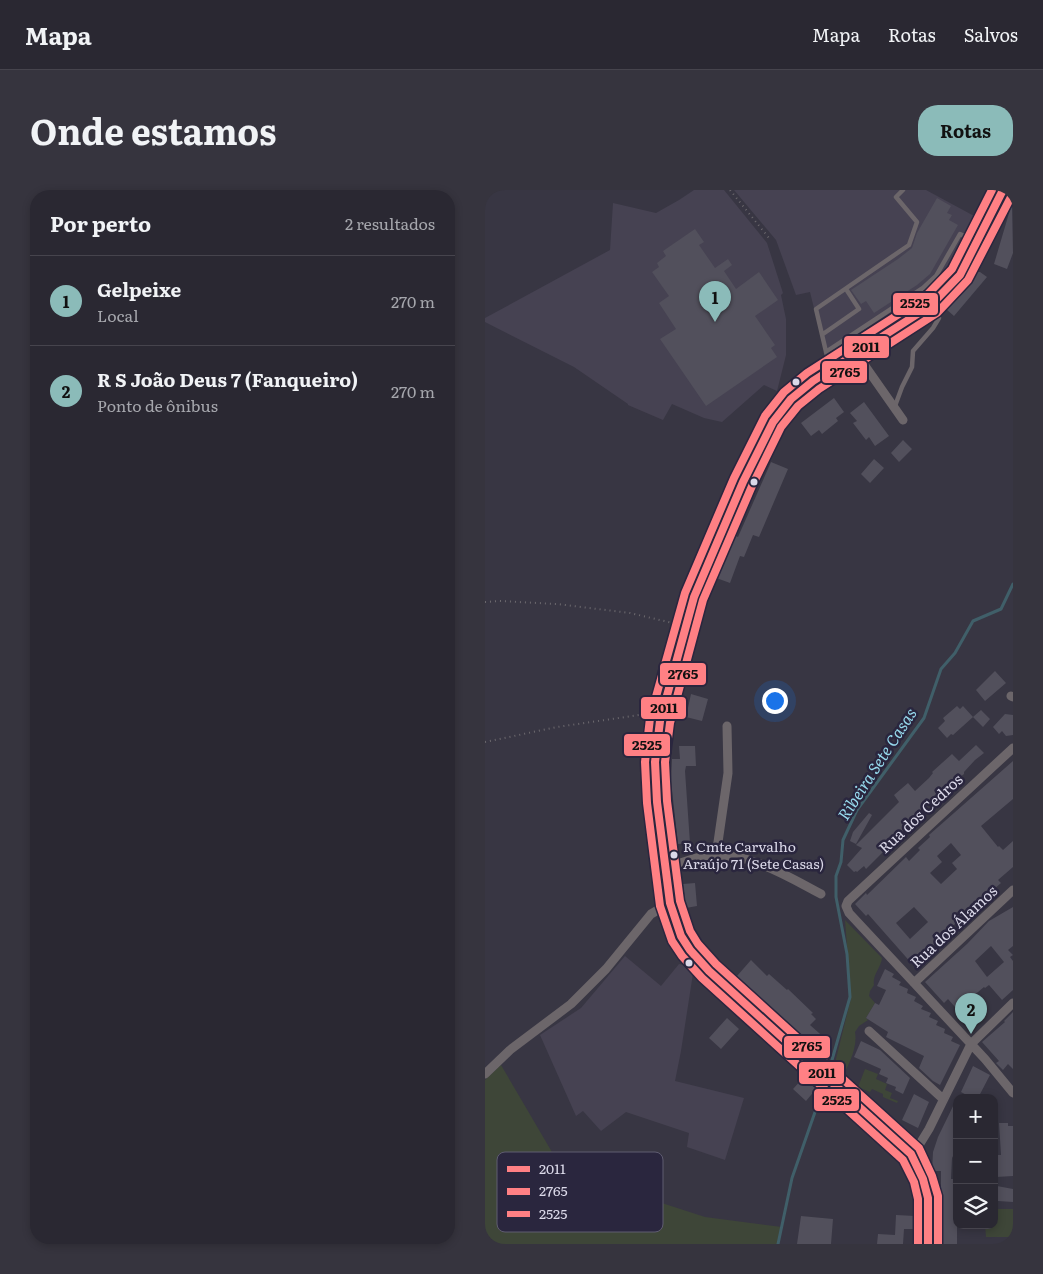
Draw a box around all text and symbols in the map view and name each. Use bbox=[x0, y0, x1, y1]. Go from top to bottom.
text: Mapa bbox=[25, 17, 92, 52]
text: Mapa bbox=[812, 21, 860, 48]
text: Rotas bbox=[888, 21, 936, 48]
text: Salvos bbox=[964, 21, 1018, 48]
text: Onde estamos bbox=[30, 104, 276, 156]
button: Rotas bbox=[918, 105, 1013, 156]
text: Por perto bbox=[50, 207, 151, 238]
text: 2 resultados bbox=[345, 211, 435, 235]
text: Gelpeixe bbox=[97, 275, 181, 303]
pin: 1 bbox=[699, 281, 731, 322]
text: 1 bbox=[63, 289, 69, 313]
text: 270 m bbox=[391, 289, 435, 313]
line badge: 2525 bbox=[892, 292, 939, 316]
text: 2525 bbox=[900, 292, 930, 312]
text: Local bbox=[97, 303, 139, 327]
line badge: 2011 bbox=[843, 335, 890, 359]
text: 2011 bbox=[852, 336, 880, 356]
line badge: 2765 bbox=[821, 360, 868, 384]
text: 2765 bbox=[830, 361, 861, 381]
text: R S João Deus 7 (Fanqueiro) bbox=[97, 365, 358, 393]
unlabelled marker bbox=[791, 377, 801, 387]
text: 2 bbox=[62, 379, 70, 403]
text: 270 m bbox=[391, 379, 435, 403]
text: Ponto de ônibus bbox=[97, 393, 218, 417]
unlabelled marker bbox=[749, 477, 759, 487]
line badge: 2765 bbox=[659, 662, 707, 686]
text: 2765 bbox=[668, 663, 699, 683]
your location bbox=[762, 688, 788, 714]
line badge: 2011 bbox=[640, 696, 687, 720]
text: 2011 bbox=[650, 697, 678, 717]
water label: Ribeira Sete Casas bbox=[831, 702, 922, 824]
line badge: 2525 bbox=[623, 733, 671, 757]
text: 2525 bbox=[632, 734, 662, 754]
street label: Rua dos Cedros bbox=[873, 768, 967, 858]
place label: R Cmte Carvalho Araújo 71 (Sete Casas) bbox=[683, 836, 824, 873]
marker: R Cmte Carvalho Araújo 71 (Sete Casas) bbox=[669, 850, 679, 860]
street label: Rua dos Álamos bbox=[904, 879, 1002, 972]
unlabelled marker bbox=[684, 958, 694, 968]
pin: 2 bbox=[955, 993, 987, 1034]
line badge: 2765 bbox=[783, 1035, 831, 1059]
text: 2765 bbox=[792, 1035, 823, 1055]
line badge: 2011 bbox=[798, 1061, 845, 1085]
text: 2011 bbox=[808, 1062, 836, 1082]
line badge: 2525 bbox=[813, 1088, 860, 1112]
text: 2525 bbox=[822, 1089, 852, 1109]
map controls bbox=[953, 1094, 998, 1229]
button: + bbox=[953, 1094, 998, 1139]
button: − bbox=[953, 1139, 998, 1184]
legend bbox=[497, 1152, 663, 1232]
text: 2011 bbox=[539, 1158, 566, 1178]
text: 2765 bbox=[539, 1180, 568, 1200]
button: layers bbox=[953, 1184, 998, 1229]
text: 2525 bbox=[539, 1203, 567, 1223]

